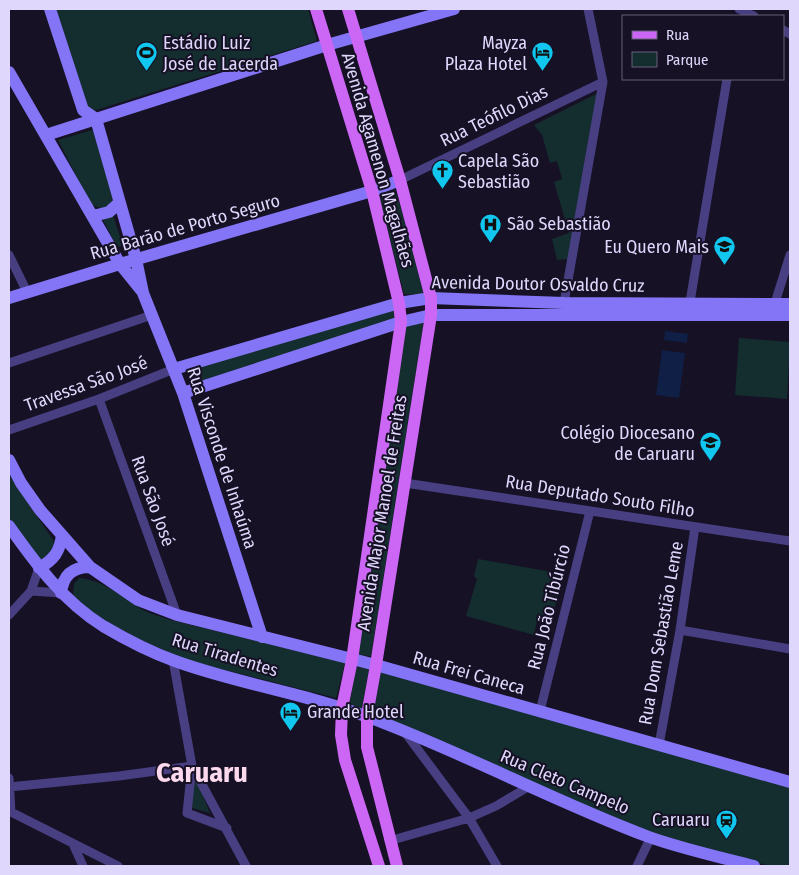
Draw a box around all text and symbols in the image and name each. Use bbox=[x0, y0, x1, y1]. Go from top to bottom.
legend bbox=[622, 15, 784, 80]
text: Rua bbox=[666, 26, 689, 44]
place label: Estádio Luiz José de Lacerda bbox=[163, 32, 278, 75]
place label: Mayza Plaza Hotel bbox=[445, 32, 527, 75]
sports icon: Estádio Luiz José de Lacerda bbox=[135, 41, 159, 72]
hotel icon: Mayza Plaza Hotel bbox=[531, 41, 555, 72]
street label: Avenida Agamenon Magalhães bbox=[337, 50, 419, 270]
text: Parque bbox=[666, 51, 709, 69]
street label: Rua Teófilo Dias bbox=[437, 80, 552, 152]
place label: Capela São Sebastião bbox=[458, 150, 539, 193]
church icon: Capela São Sebastião bbox=[430, 159, 454, 190]
street label: Rua Barão de Porto Seguro bbox=[87, 189, 283, 265]
hospital icon: São Sebastião bbox=[479, 212, 503, 243]
place label: São Sebastião bbox=[507, 213, 611, 235]
school or university icon: Eu Quero Mais bbox=[713, 235, 737, 266]
place label: Eu Quero Mais bbox=[604, 236, 709, 258]
street label: Avenida Doutor Osvaldo Cruz bbox=[431, 271, 645, 297]
street label: Travessa São José bbox=[21, 351, 151, 416]
street label: Rua Visconde de Inhaúma bbox=[182, 364, 262, 552]
street label: Avenida Major Manoel de Freitas bbox=[352, 393, 412, 633]
place label: Colégio Diocesano de Caruaru bbox=[560, 422, 695, 465]
school or university icon: Colégio Diocesano de Caruaru bbox=[699, 431, 723, 462]
street label: Rua São José bbox=[126, 453, 180, 549]
street label: Rua Deputado Souto Filho bbox=[504, 470, 696, 522]
street label: Rua Dom Sebastião Leme bbox=[634, 539, 688, 727]
street label: Rua João Tibúrcio bbox=[523, 542, 575, 672]
street label: Rua Tiradentes bbox=[169, 628, 281, 682]
street label: Rua Frei Caneca bbox=[410, 647, 528, 700]
hotel icon: Grande Hotel bbox=[279, 700, 303, 731]
place label: Grande Hotel bbox=[307, 701, 404, 723]
street label: Rua Cleto Campelo bbox=[497, 745, 633, 819]
district label: Caruaru bbox=[156, 756, 248, 789]
station icon: Caruaru bbox=[714, 808, 738, 839]
place label: Caruaru bbox=[652, 809, 710, 831]

